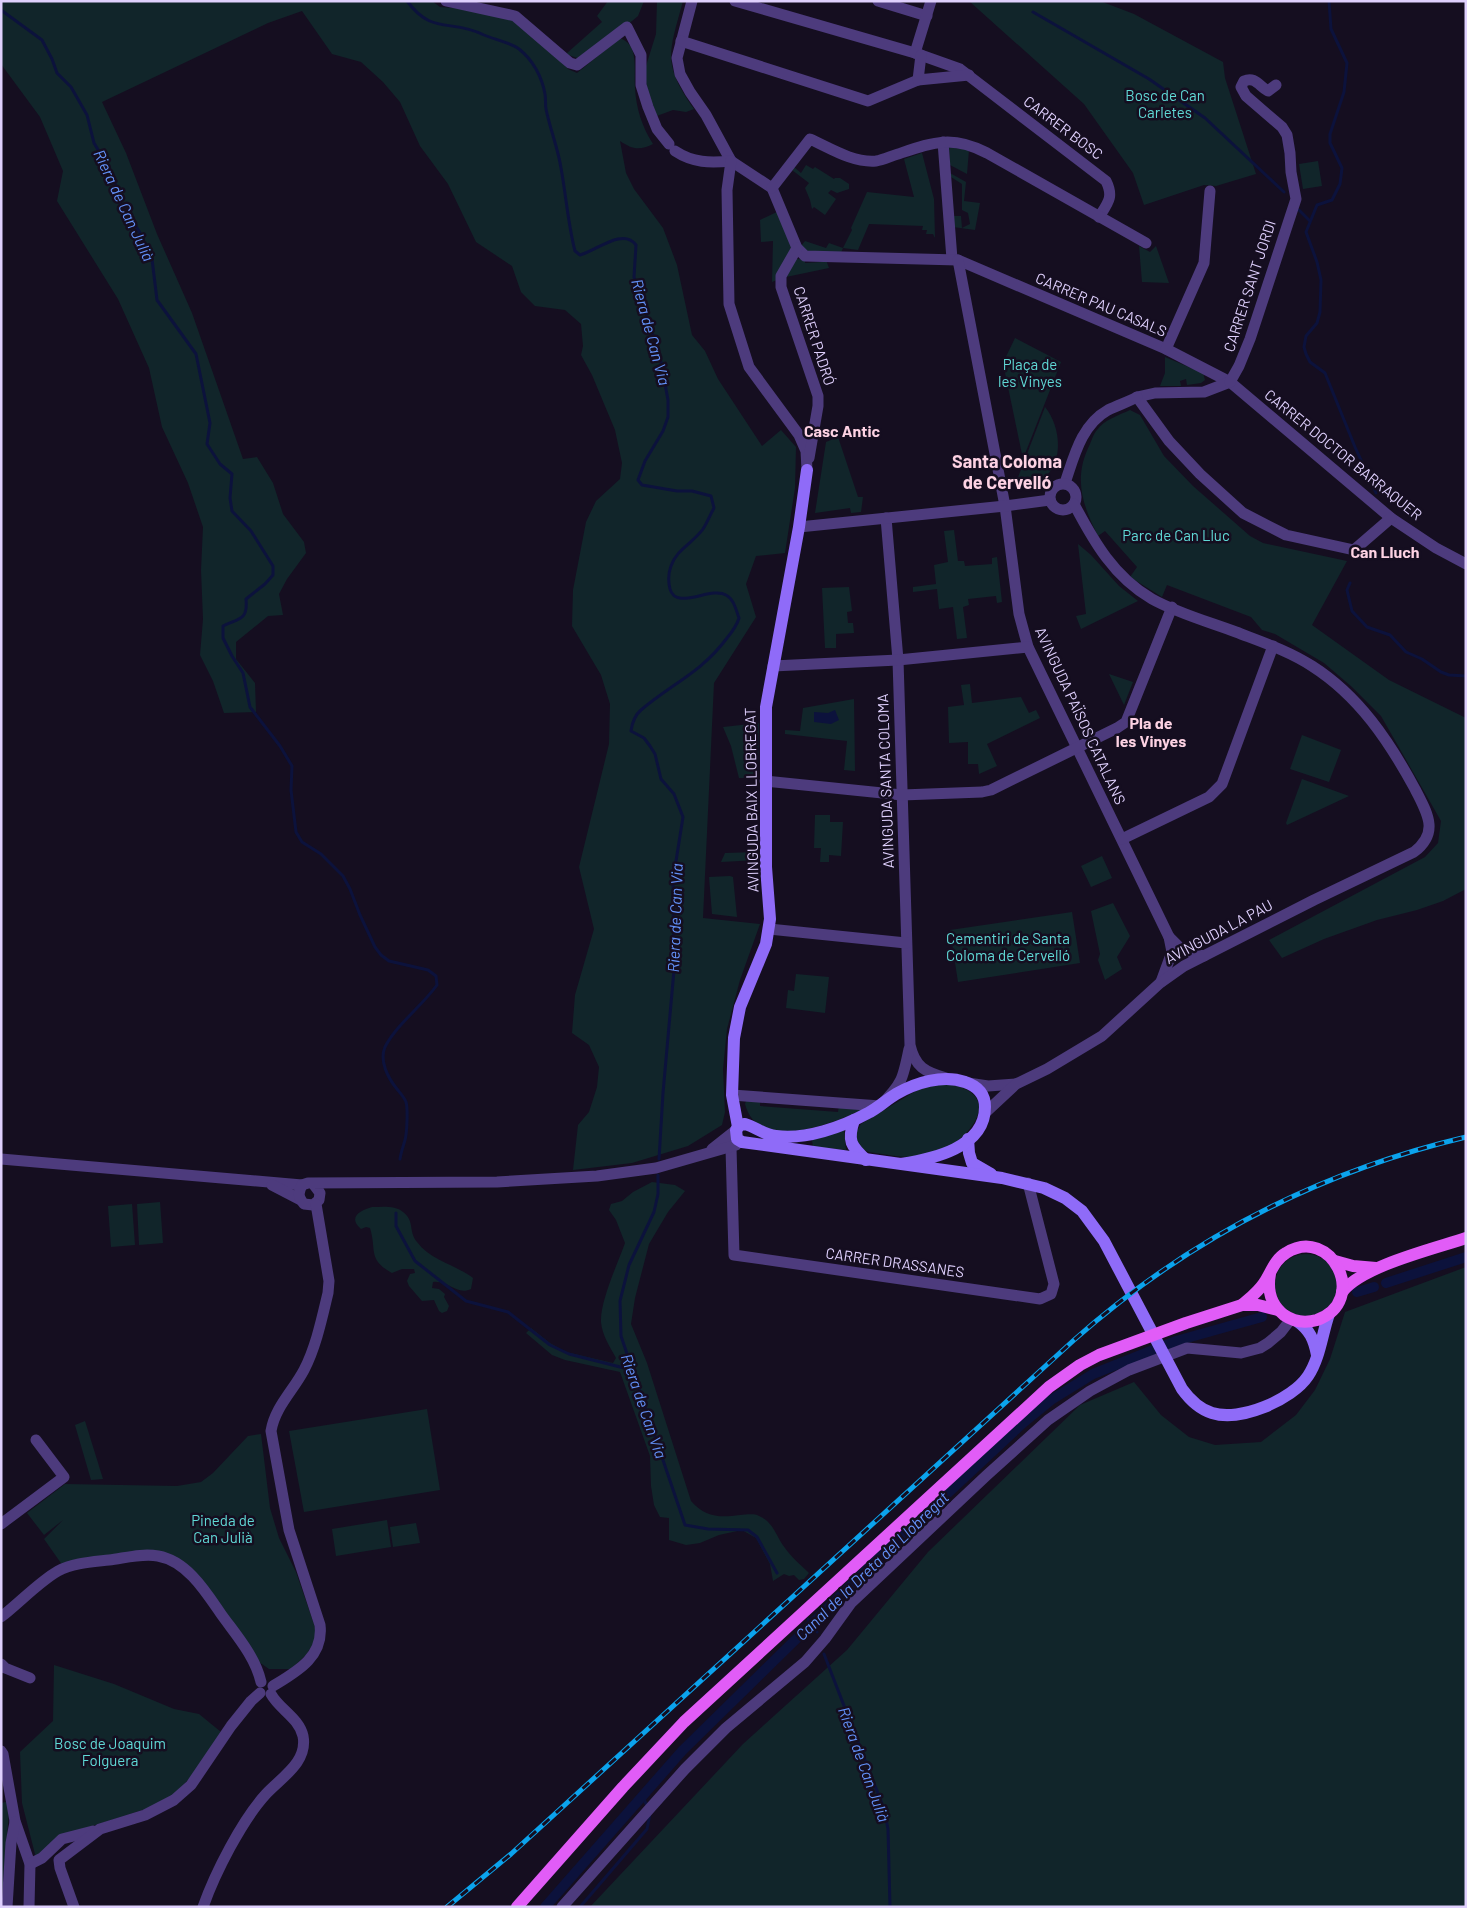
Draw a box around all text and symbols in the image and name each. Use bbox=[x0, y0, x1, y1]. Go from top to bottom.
park label: Bosc de Can Carletes bbox=[1125, 86, 1205, 121]
street label: CARRER BOSC bbox=[1020, 92, 1107, 163]
water label: Riera de Can Julià bbox=[90, 146, 159, 263]
street label: CARRER SANT JORDI bbox=[1219, 218, 1279, 354]
street label: CARRER PAU CASALS bbox=[1033, 268, 1170, 340]
water label: Riera de Can Via bbox=[628, 277, 675, 387]
street label: CARRER PADRÓ bbox=[790, 284, 839, 388]
park label: Plaça de les Vinyes bbox=[998, 355, 1062, 390]
street label: CARRER DOCTOR BARRAQUER bbox=[1261, 385, 1426, 523]
district label: Casc Antic bbox=[804, 421, 880, 440]
district label: Santa Coloma de Cervelló bbox=[952, 450, 1062, 493]
park label: Parc de Can Lluc bbox=[1122, 526, 1230, 544]
district label: Can Lluch bbox=[1350, 542, 1420, 561]
street label: AVINGUDA PAÏSOS CATALANS bbox=[1032, 624, 1130, 807]
street label: AVINGUDA SANTA COLOMA bbox=[873, 693, 897, 869]
street label: AVINGUDA BAIX LLOBREGAT bbox=[740, 707, 762, 893]
district label: Pla de les Vinyes bbox=[1116, 713, 1186, 750]
water label: Riera de Can Via bbox=[663, 863, 686, 973]
street label: AVINGUDA LA PAU bbox=[1161, 895, 1276, 967]
park label: Cementiri de Santa Coloma de Cervelló bbox=[946, 929, 1070, 964]
street label: CARRER DRASSANES bbox=[825, 1243, 966, 1281]
water label: Riera de Can Via bbox=[618, 1351, 671, 1461]
water label: Canal de la Dreta del Llobregat bbox=[791, 1487, 952, 1644]
park label: Pineda de Can Julià bbox=[191, 1511, 255, 1546]
water label: Riera de Can Julià bbox=[835, 1704, 894, 1824]
park label: Bosc de Joaquim Folguera bbox=[54, 1734, 166, 1769]

